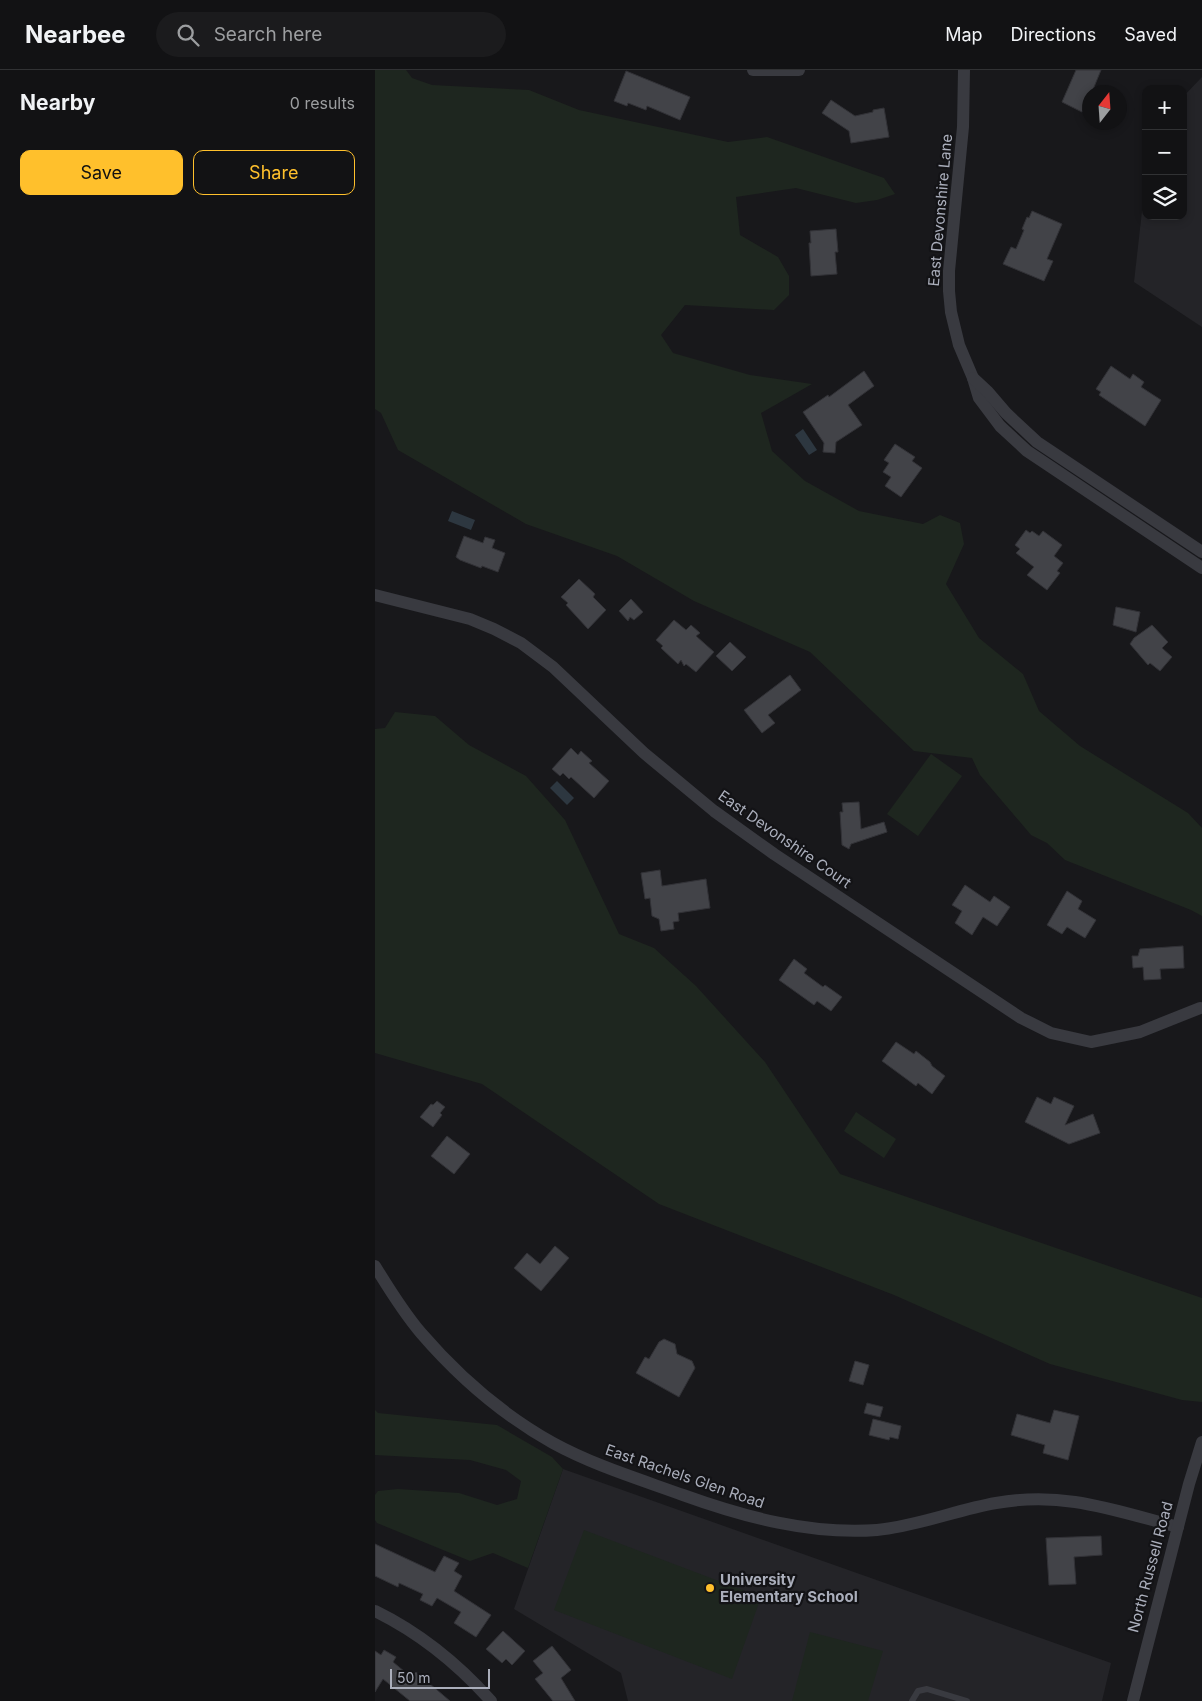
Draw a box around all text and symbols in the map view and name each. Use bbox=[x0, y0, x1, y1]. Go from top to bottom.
search box bbox=[156, 12, 506, 57]
text: Nearbee bbox=[25, 20, 126, 49]
icon: search bbox=[174, 21, 202, 49]
text: Search here bbox=[214, 23, 322, 46]
text: Map bbox=[945, 24, 983, 45]
text: Directions bbox=[1011, 24, 1096, 45]
text: Saved bbox=[1124, 24, 1177, 45]
north arrow bbox=[1082, 85, 1127, 130]
map controls bbox=[1142, 85, 1187, 220]
button: + bbox=[1142, 85, 1187, 130]
text: Nearby bbox=[20, 90, 95, 115]
text: 0 results bbox=[290, 93, 355, 113]
button: − bbox=[1142, 130, 1187, 175]
street label: East Devonshire Lane bbox=[924, 133, 956, 287]
button: Save bbox=[20, 150, 183, 195]
button: Share bbox=[193, 150, 355, 195]
button: layers bbox=[1142, 175, 1187, 220]
street label: East Devonshire Court bbox=[715, 786, 855, 892]
street label: East Rachels Glen Road bbox=[603, 1440, 767, 1512]
street label: North Russell Road bbox=[1123, 1499, 1177, 1635]
place label: University Elementary School bbox=[720, 1570, 858, 1606]
marker: University Elementary School bbox=[704, 1582, 716, 1594]
scale bar bbox=[390, 1666, 490, 1689]
text: 50 m bbox=[397, 1669, 431, 1686]

